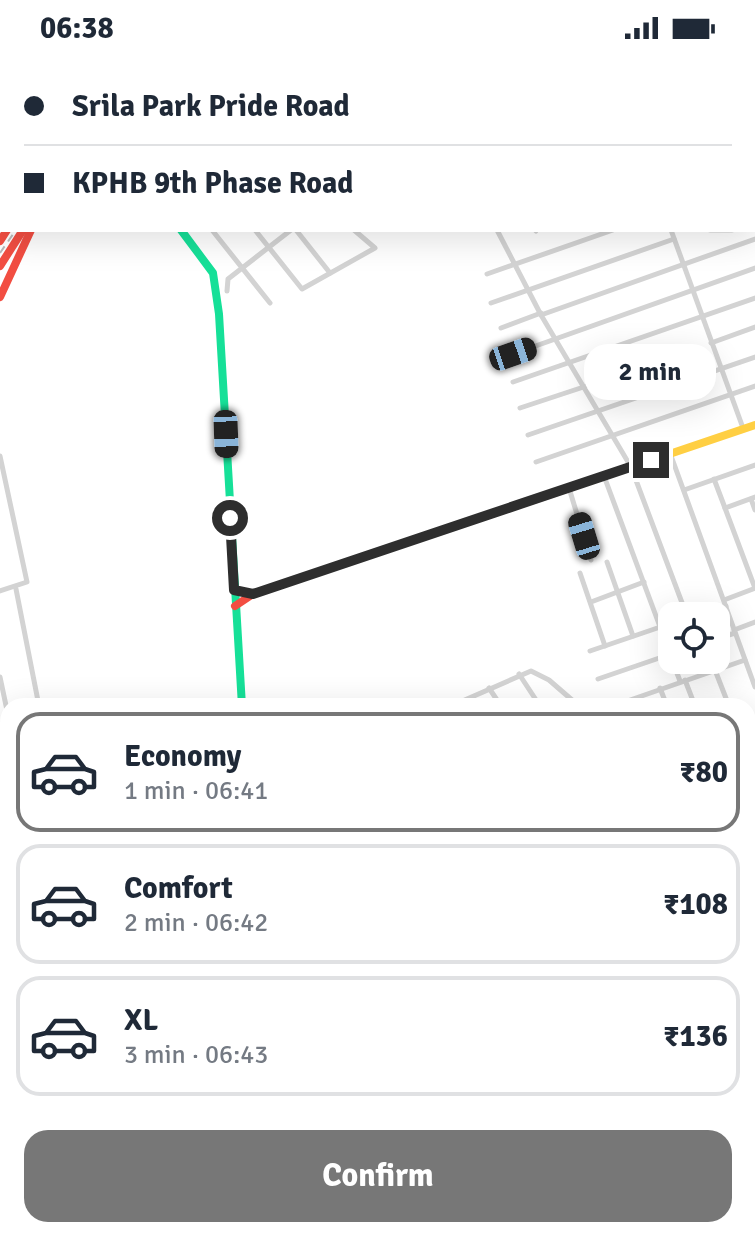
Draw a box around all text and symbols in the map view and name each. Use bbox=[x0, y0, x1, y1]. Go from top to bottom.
text: 06:38 bbox=[40, 10, 114, 47]
text: Srila Park Pride Road bbox=[72, 88, 350, 125]
text: KPHB 9th Phase Road bbox=[72, 165, 353, 202]
car bbox=[486, 335, 540, 373]
callout: 2 min bbox=[585, 344, 717, 400]
text: 2 min bbox=[619, 356, 681, 388]
car bbox=[213, 410, 239, 458]
route end bbox=[633, 442, 669, 478]
route start bbox=[212, 500, 248, 536]
car bbox=[566, 510, 602, 562]
map controls bbox=[658, 602, 730, 674]
button: locate bbox=[658, 602, 730, 674]
icon: car bbox=[28, 736, 100, 808]
text: Economy bbox=[124, 738, 241, 775]
text: ₹80 bbox=[679, 754, 728, 791]
text: 1 min · 06:41 bbox=[124, 775, 268, 807]
icon: car bbox=[28, 868, 100, 940]
text: Comfort bbox=[124, 870, 233, 907]
text: ₹108 bbox=[663, 886, 728, 923]
text: 2 min · 06:42 bbox=[124, 907, 268, 939]
icon: car bbox=[28, 1000, 100, 1072]
text: XL bbox=[124, 1002, 158, 1039]
text: ₹136 bbox=[663, 1018, 728, 1055]
text: 3 min · 06:43 bbox=[124, 1039, 268, 1071]
button: Confirm bbox=[24, 1130, 732, 1222]

